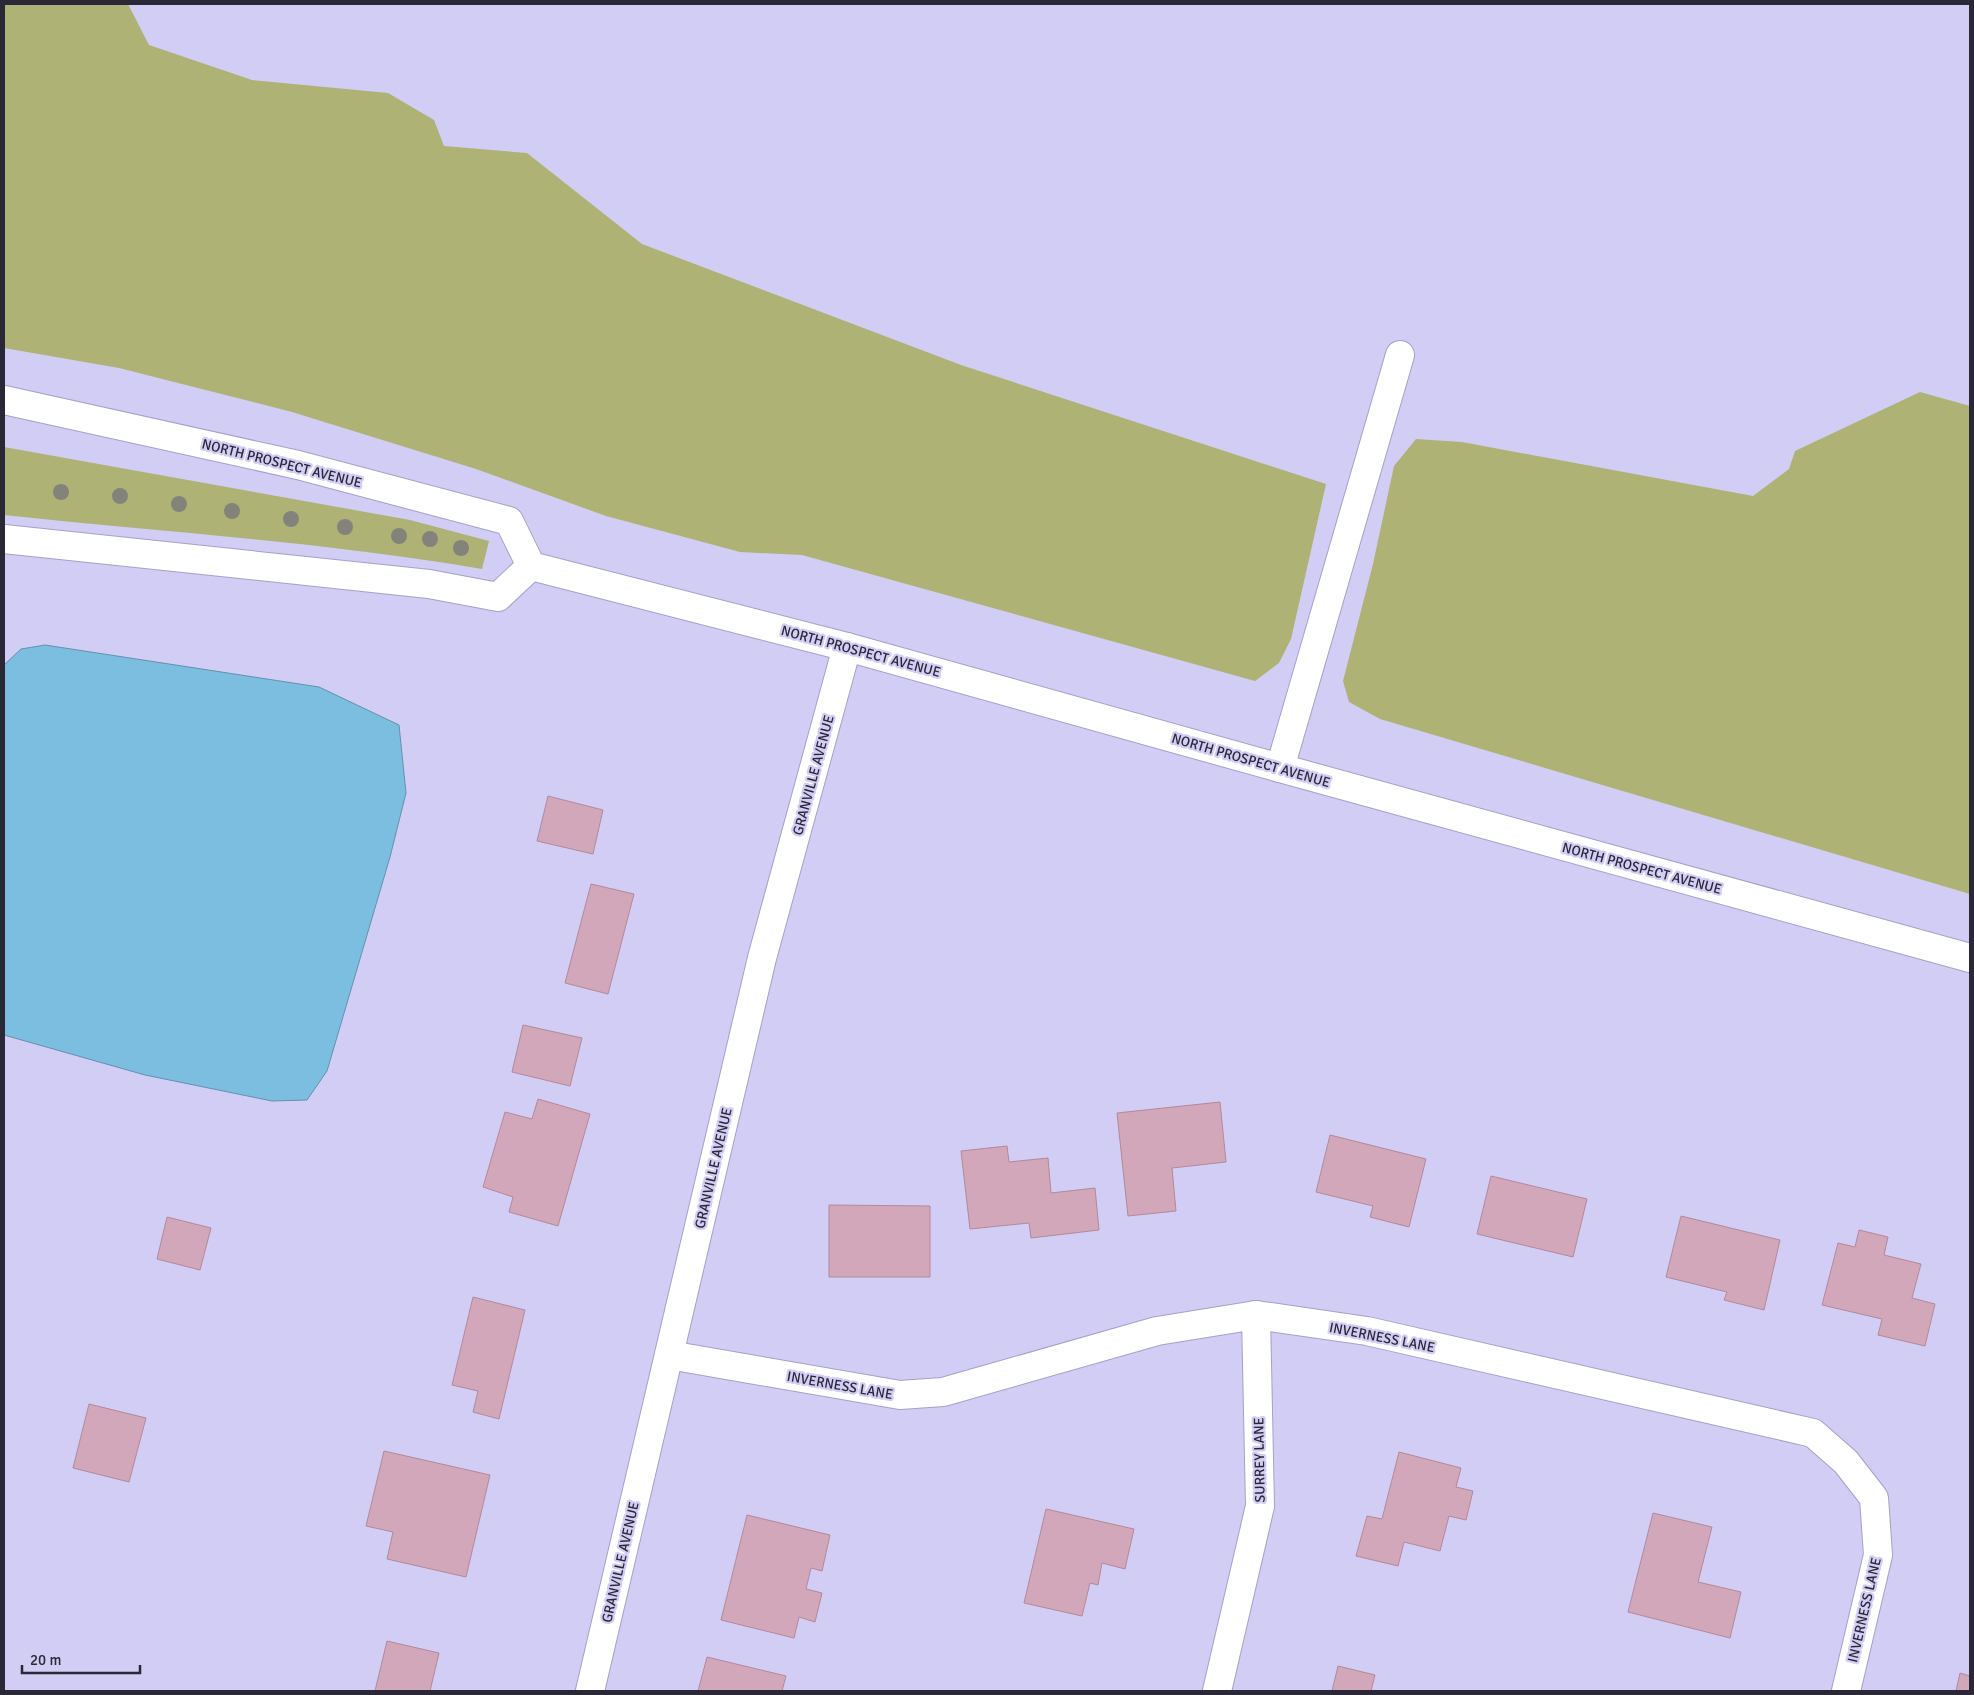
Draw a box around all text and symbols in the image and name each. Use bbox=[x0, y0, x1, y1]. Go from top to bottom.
street label: NORTH PROSPECT AVENUE bbox=[200, 435, 364, 492]
street label: NORTH PROSPECT AVENUE bbox=[779, 622, 942, 681]
street label: GRANVILLE AVENUE bbox=[789, 713, 838, 837]
street label: NORTH PROSPECT AVENUE bbox=[1170, 730, 1332, 791]
street label: NORTH PROSPECT AVENUE bbox=[1560, 839, 1723, 898]
street label: GRANVILLE AVENUE bbox=[691, 1106, 736, 1230]
street label: INVERNESS LANE bbox=[1328, 1319, 1436, 1356]
street label: INVERNESS LANE bbox=[786, 1368, 894, 1403]
street label: SURREY LANE bbox=[1250, 1417, 1269, 1503]
street label: GRANVILLE AVENUE bbox=[598, 1500, 643, 1624]
street label: INVERNESS LANE bbox=[1844, 1556, 1885, 1664]
scale bar bbox=[22, 1642, 140, 1674]
text: 20 m bbox=[30, 1651, 61, 1669]

